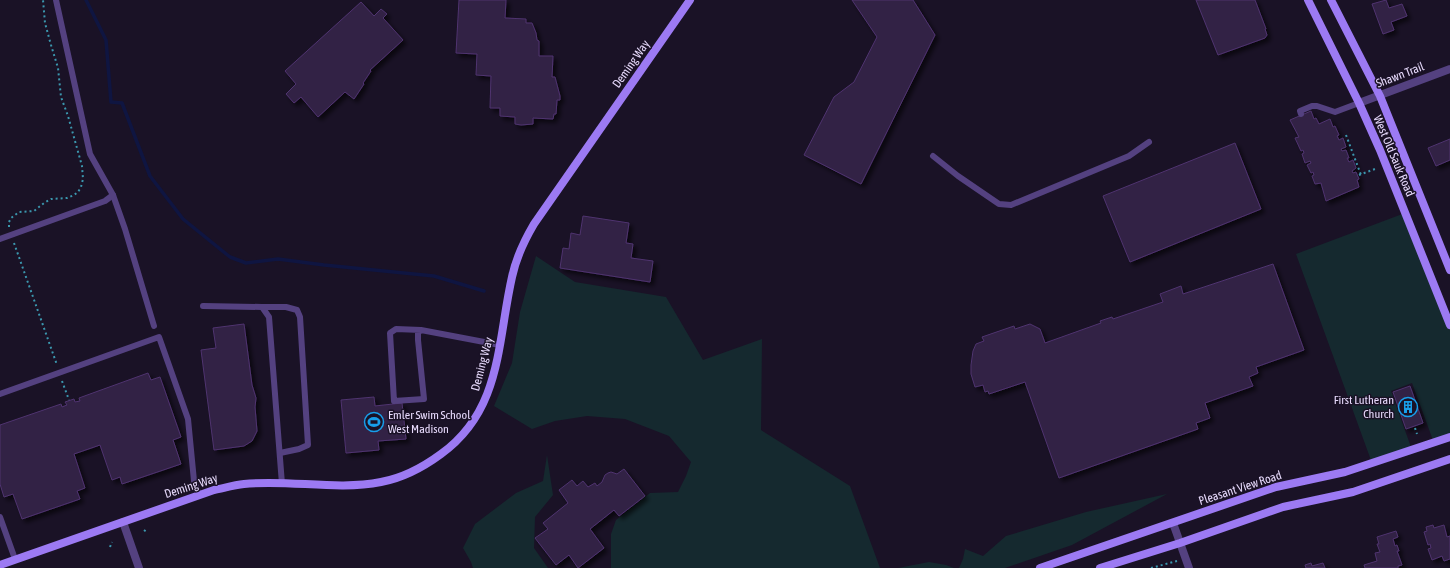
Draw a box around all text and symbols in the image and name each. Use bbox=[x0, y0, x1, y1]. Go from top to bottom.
street label: Deming Way bbox=[609, 37, 653, 91]
street label: Shawn Trail bbox=[1374, 59, 1427, 91]
street label: West Old Sauk Road bbox=[1371, 113, 1417, 199]
street label: Deming Way bbox=[468, 336, 496, 392]
place label: First Lutheran Church bbox=[1334, 393, 1394, 421]
building icon: First Lutheran Church bbox=[1397, 396, 1419, 418]
place label: Emler Swim School West Madison bbox=[388, 408, 471, 436]
sports icon: Emler Swim School West Madison bbox=[363, 411, 385, 433]
street label: Pleasant View Road bbox=[1197, 468, 1283, 508]
street label: Deming Way bbox=[163, 471, 219, 501]

